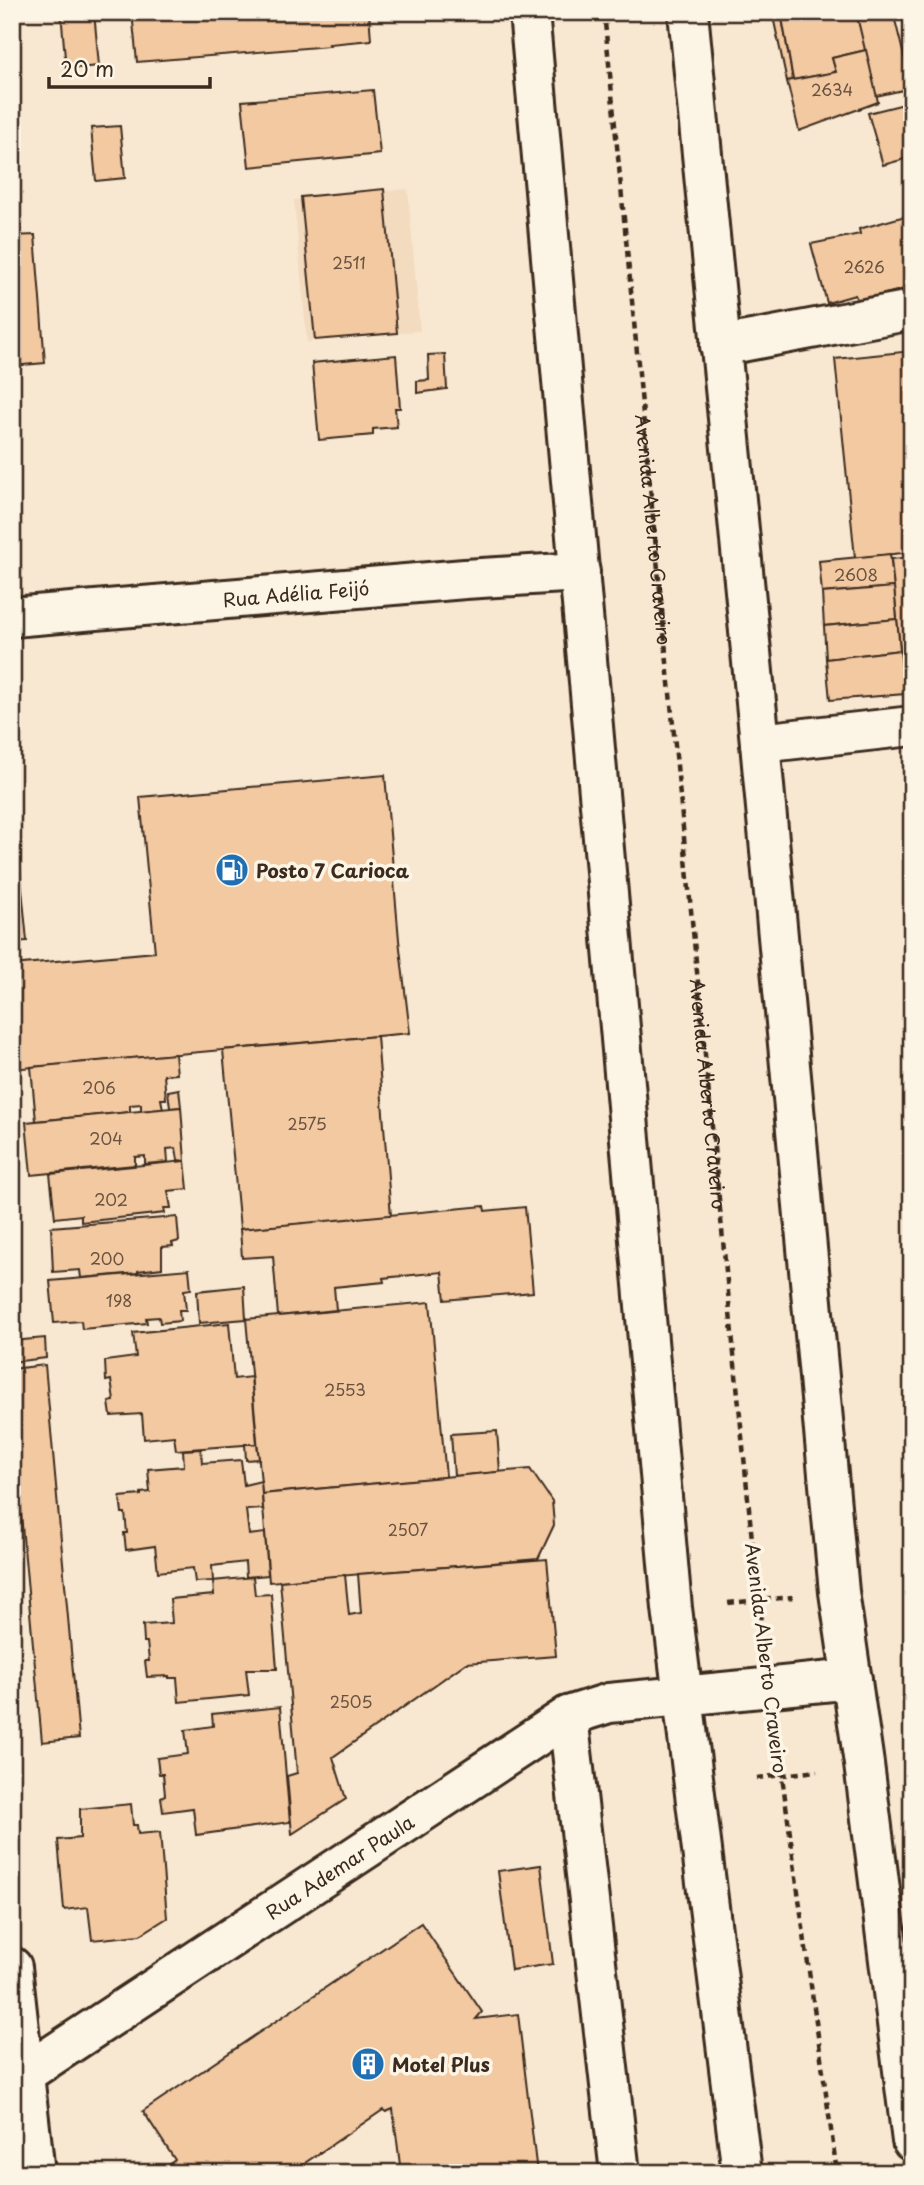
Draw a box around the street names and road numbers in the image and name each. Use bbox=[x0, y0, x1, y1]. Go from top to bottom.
street label: Avenida Alberto Craveiro bbox=[629, 413, 679, 646]
street label: Rua Adélia Feijó bbox=[222, 573, 370, 613]
street label: Avenida Alberto Craveiro bbox=[684, 977, 734, 1211]
street label: Avenida Alberto Craveiro bbox=[739, 1541, 795, 1775]
street label: Rua Ademar Paula bbox=[260, 1807, 419, 1926]

